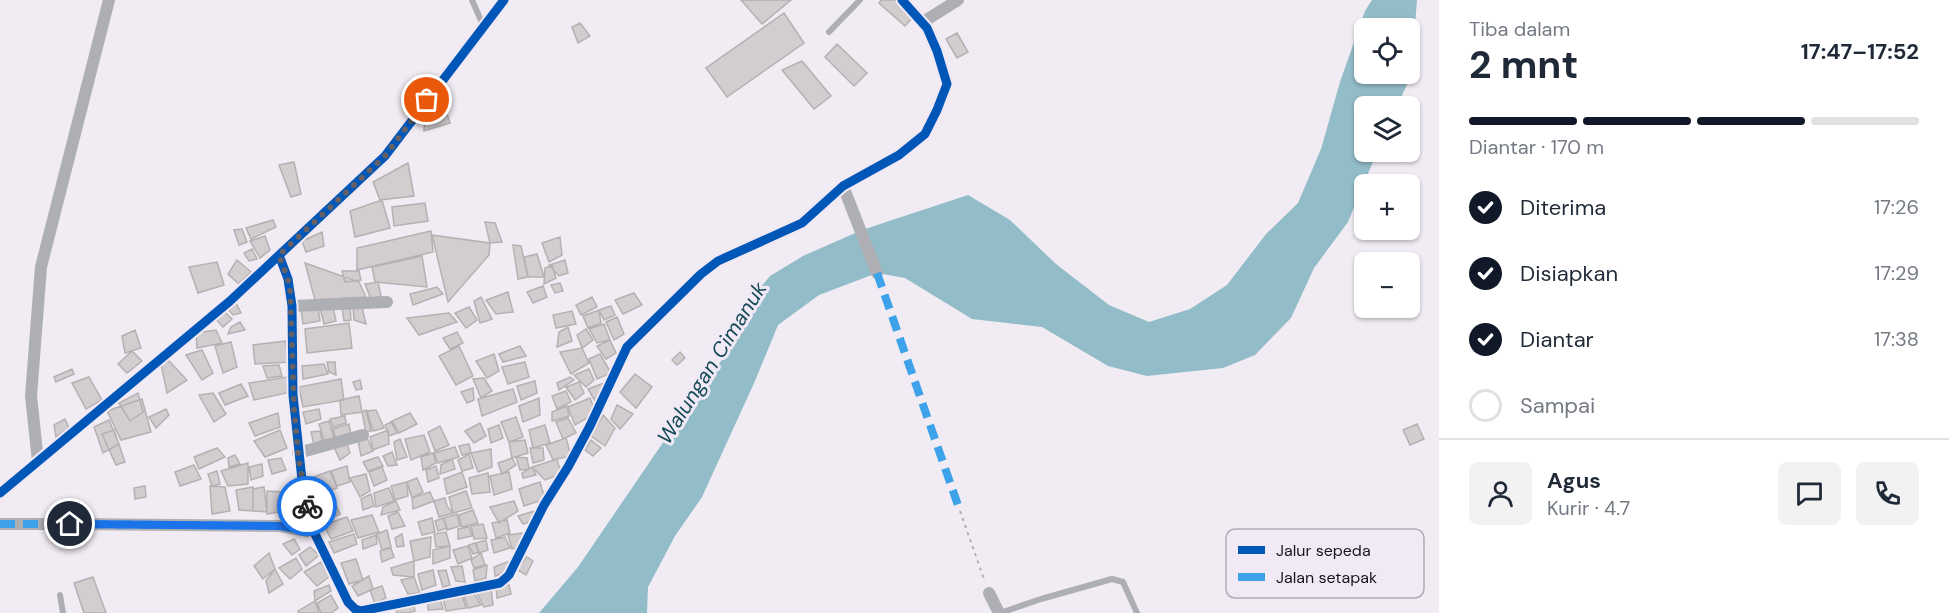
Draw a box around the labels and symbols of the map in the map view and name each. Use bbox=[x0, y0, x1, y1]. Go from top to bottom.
pin bbox=[401, 74, 452, 125]
water label: Walungan Cimanuk bbox=[651, 276, 773, 449]
courier bbox=[277, 476, 337, 536]
pin bbox=[44, 498, 95, 549]
legend bbox=[1226, 529, 1424, 598]
text: Jalur sepeda bbox=[1276, 540, 1371, 561]
text: Jalan setapak bbox=[1276, 567, 1377, 588]

